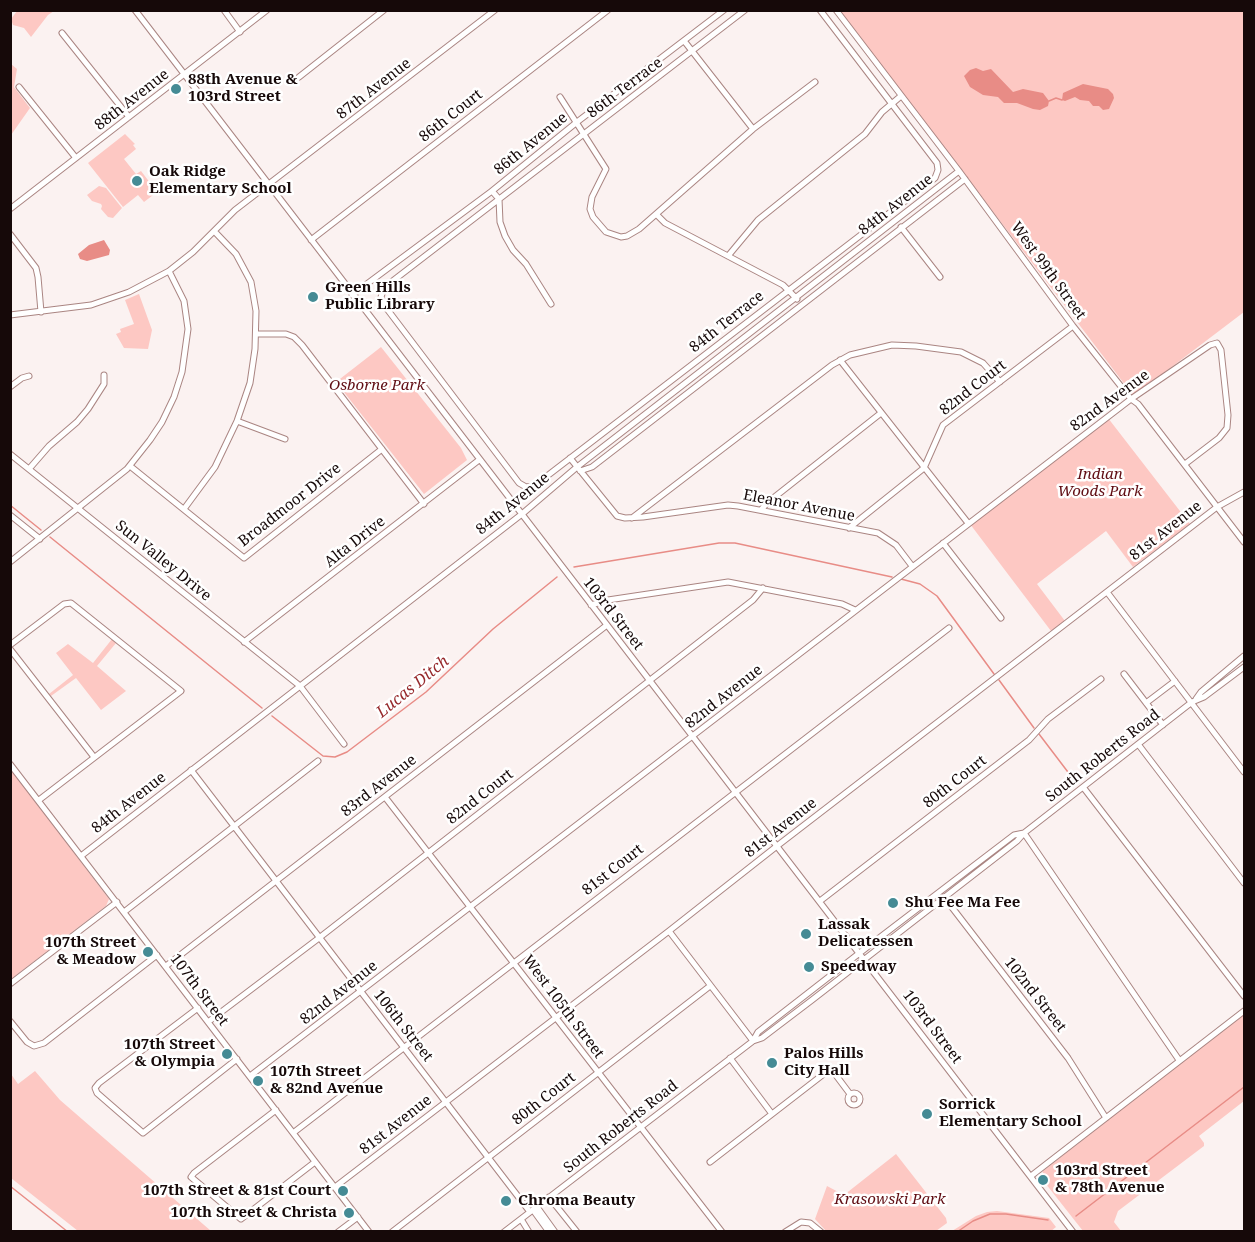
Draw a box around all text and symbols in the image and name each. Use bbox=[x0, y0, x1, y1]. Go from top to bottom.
street label: 87th Avenue bbox=[333, 54, 415, 124]
street label: 86th Terrace bbox=[584, 54, 666, 122]
street label: 88th Avenue bbox=[91, 65, 173, 135]
place label: 88th Avenue & 103rd Street bbox=[188, 71, 297, 106]
marker: 88th Avenue & 103rd Street bbox=[169, 82, 183, 96]
street label: 86th Court bbox=[416, 86, 486, 146]
street label: 86th Avenue bbox=[491, 109, 571, 179]
place label: Oak Ridge Elementary School bbox=[149, 163, 292, 198]
street label: 84th Avenue bbox=[855, 170, 937, 240]
marker: Oak Ridge Elementary School bbox=[130, 174, 144, 188]
street label: West 99th Street bbox=[1007, 219, 1089, 323]
place label: Green Hills Public Library bbox=[325, 279, 435, 314]
street label: 84th Terrace bbox=[686, 287, 768, 357]
marker: Green Hills Public Library bbox=[306, 290, 320, 304]
street label: 82nd Court bbox=[936, 357, 1010, 419]
street label: 82nd Avenue bbox=[1067, 366, 1153, 436]
park label: Osborne Park bbox=[329, 377, 425, 395]
street label: Broadmoor Drive bbox=[235, 459, 345, 551]
park label: Indian Woods Park bbox=[1057, 466, 1143, 501]
street label: 84th Avenue bbox=[473, 469, 553, 539]
street label: Eleanor Avenue bbox=[742, 486, 856, 526]
street label: 81st Avenue bbox=[1126, 497, 1206, 565]
street label: Alta Drive bbox=[321, 513, 389, 571]
street label: Sun Valley Drive bbox=[111, 517, 215, 605]
street label: 103rd Street bbox=[579, 574, 647, 654]
water label: Lucas Ditch bbox=[373, 652, 453, 722]
street label: 82nd Avenue bbox=[682, 661, 766, 733]
street label: South Roberts Road bbox=[1042, 706, 1164, 806]
street label: 83rd Avenue bbox=[338, 751, 420, 821]
street label: 80th Court bbox=[920, 752, 990, 812]
street label: 82nd Court bbox=[443, 766, 517, 828]
street label: 84th Avenue bbox=[88, 768, 170, 838]
street label: 81st Avenue bbox=[741, 794, 821, 862]
street label: 81st Court bbox=[579, 841, 647, 899]
place label: Shu Fee Ma Fee bbox=[905, 894, 1020, 912]
marker: Shu Fee Ma Fee bbox=[886, 896, 900, 910]
place label: Lassak Delicatessen bbox=[818, 916, 913, 951]
marker: Lassak Delicatessen bbox=[799, 927, 813, 941]
place label: 107th Street & Meadow bbox=[45, 934, 136, 969]
marker: 107th Street & Meadow bbox=[141, 945, 155, 959]
street label: 107th Street bbox=[166, 950, 232, 1030]
street label: West 105th Street bbox=[518, 952, 608, 1062]
street label: 102nd Street bbox=[1000, 954, 1070, 1036]
street label: 82nd Avenue bbox=[297, 957, 381, 1029]
place label: Speedway bbox=[821, 958, 896, 976]
marker: Speedway bbox=[802, 960, 816, 974]
street label: 106th Street bbox=[370, 987, 436, 1065]
street label: 103rd Street bbox=[899, 987, 965, 1067]
place label: 107th Street & Olympia bbox=[124, 1036, 215, 1071]
place label: Palos Hills City Hall bbox=[784, 1045, 864, 1080]
marker: 107th Street & Olympia bbox=[220, 1047, 234, 1061]
marker: Palos Hills City Hall bbox=[765, 1056, 779, 1070]
place label: 107th Street & 82nd Avenue bbox=[270, 1063, 383, 1098]
street label: 80th Court bbox=[509, 1069, 579, 1129]
marker: 107th Street & 82nd Avenue bbox=[251, 1074, 265, 1088]
street label: South Roberts Road bbox=[560, 1077, 682, 1177]
street label: 81st Avenue bbox=[356, 1091, 436, 1159]
place label: Sorrick Elementary School bbox=[939, 1096, 1082, 1131]
marker: Sorrick Elementary School bbox=[920, 1107, 934, 1121]
place label: 103rd Street & 78th Avenue bbox=[1055, 1162, 1164, 1197]
marker: 103rd Street & 78th Avenue bbox=[1036, 1173, 1050, 1187]
place label: 107th Street & 81st Court bbox=[143, 1182, 331, 1200]
marker: 107th Street & 81st Court bbox=[336, 1184, 350, 1198]
park label: Krasowski Park bbox=[834, 1191, 946, 1209]
place label: Chroma Beauty bbox=[518, 1192, 635, 1210]
marker: Chroma Beauty bbox=[499, 1194, 513, 1208]
place label: 107th Street & Christa bbox=[170, 1204, 337, 1222]
marker: 107th Street & Christa bbox=[342, 1206, 356, 1220]

